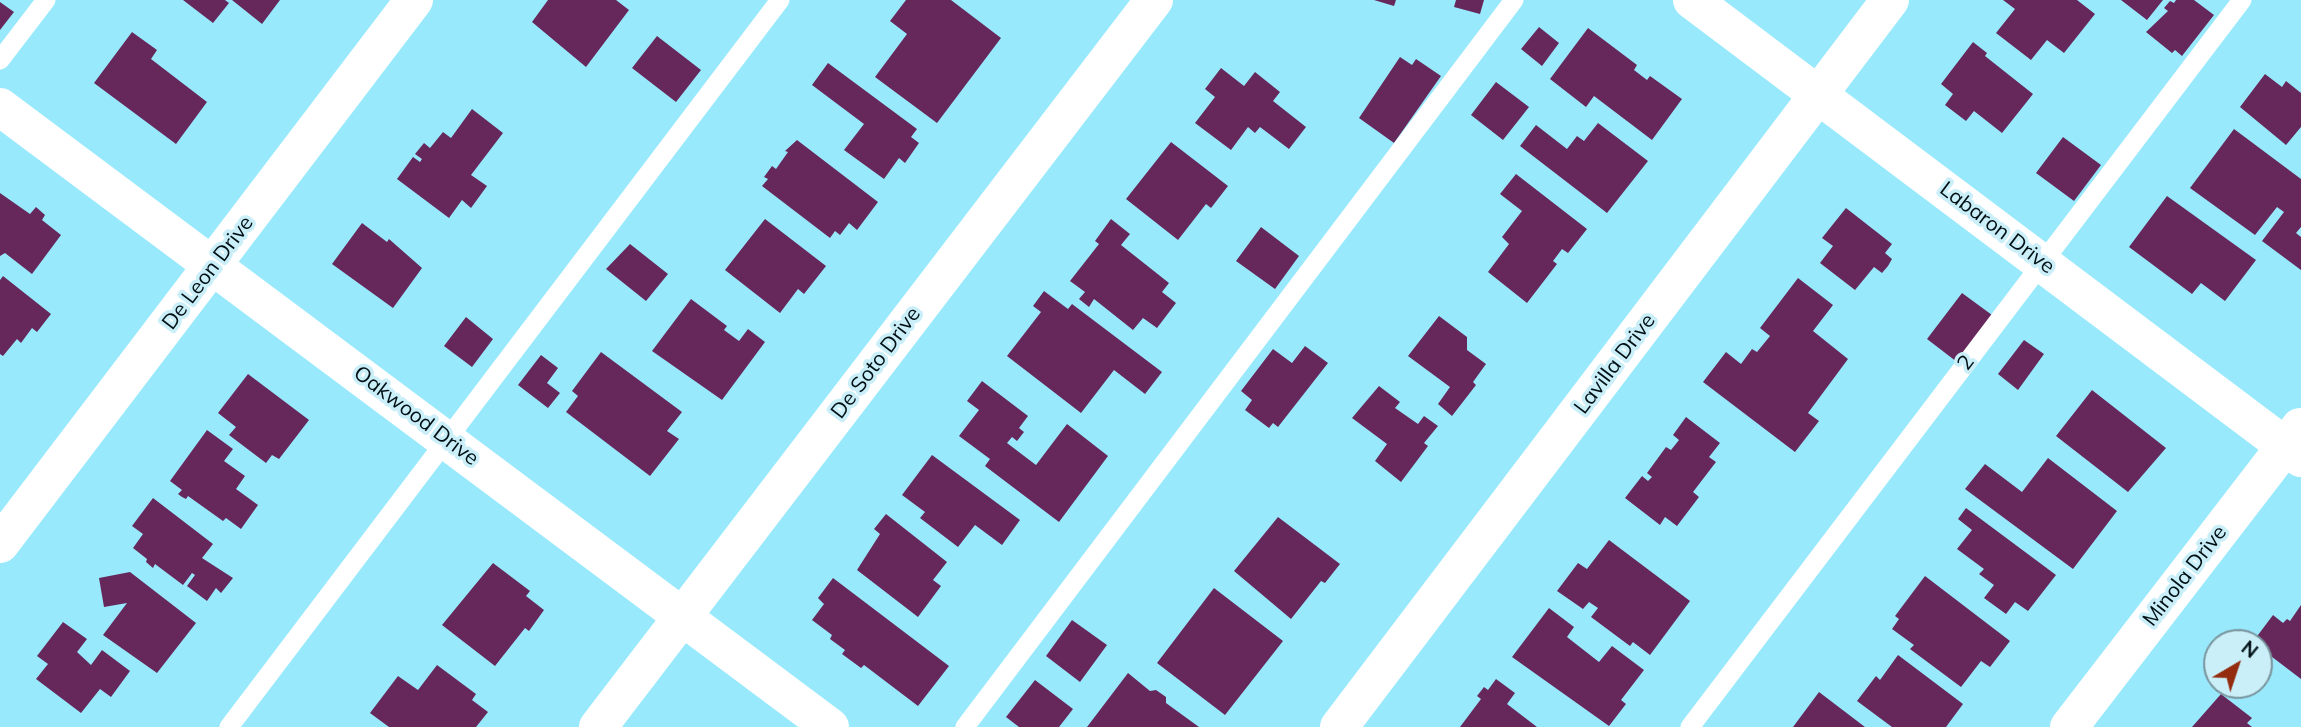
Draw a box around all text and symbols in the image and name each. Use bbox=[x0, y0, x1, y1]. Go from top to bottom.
street label: Labaron Drive bbox=[1935, 177, 2059, 279]
street label: De Leon Drive bbox=[157, 211, 259, 335]
street label: De Soto Drive bbox=[826, 302, 926, 424]
street label: Lavilla Drive bbox=[1569, 309, 1661, 419]
street label: 2 bbox=[1952, 350, 1980, 376]
street label: Oakwood Drive bbox=[348, 361, 484, 471]
street label: Minola Drive bbox=[2138, 521, 2232, 631]
north arrow bbox=[2203, 629, 2273, 699]
text: N bbox=[2237, 635, 2263, 663]

